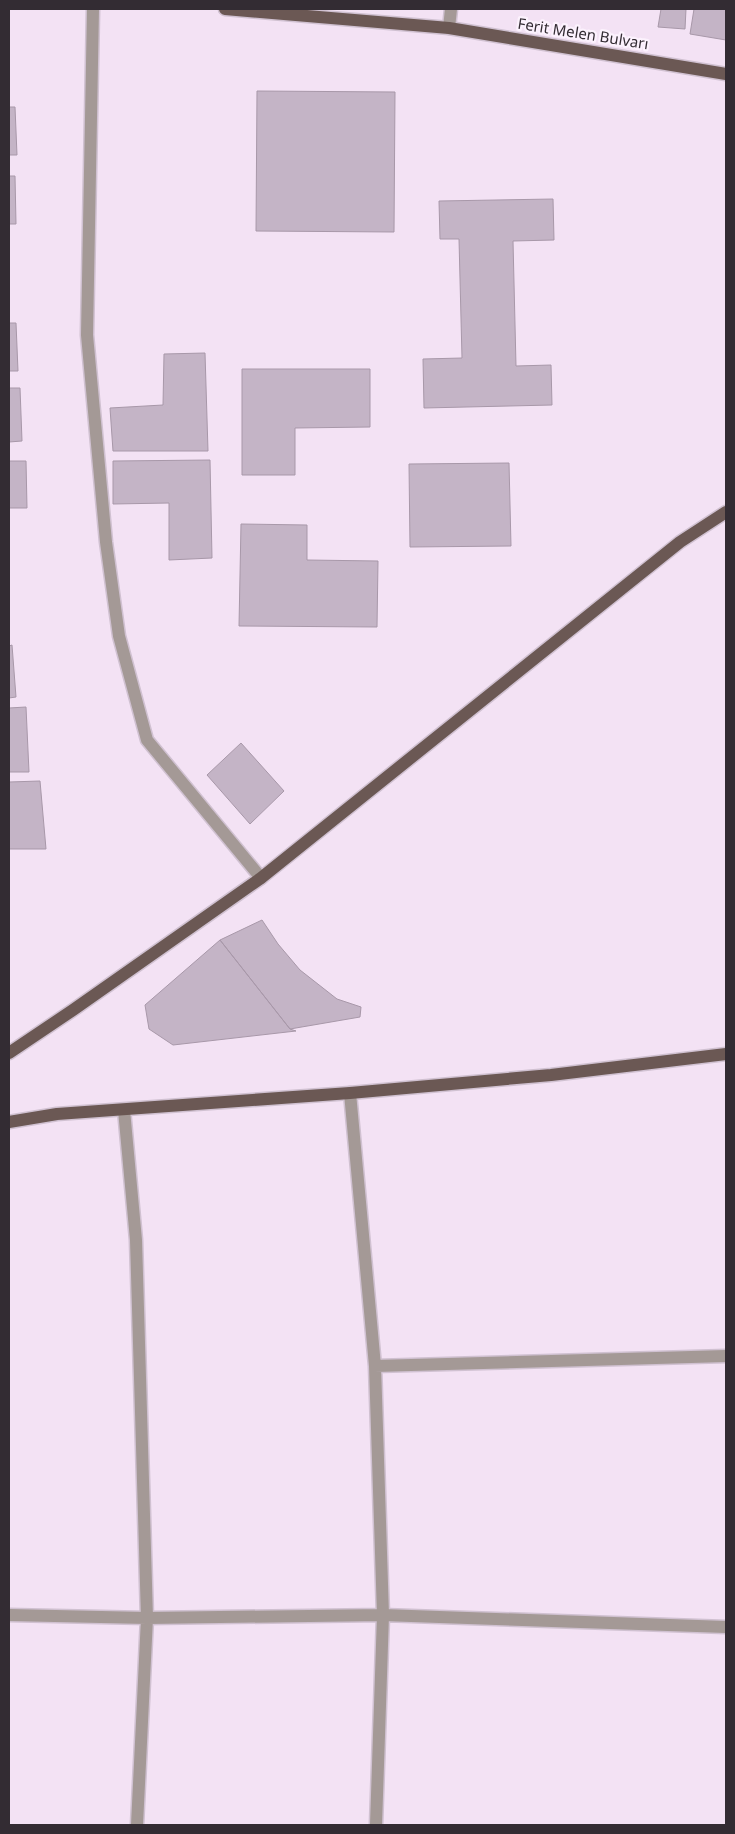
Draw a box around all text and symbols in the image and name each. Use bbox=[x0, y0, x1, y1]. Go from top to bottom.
street label: Ferit Melen Bulvarı bbox=[516, 13, 650, 53]

